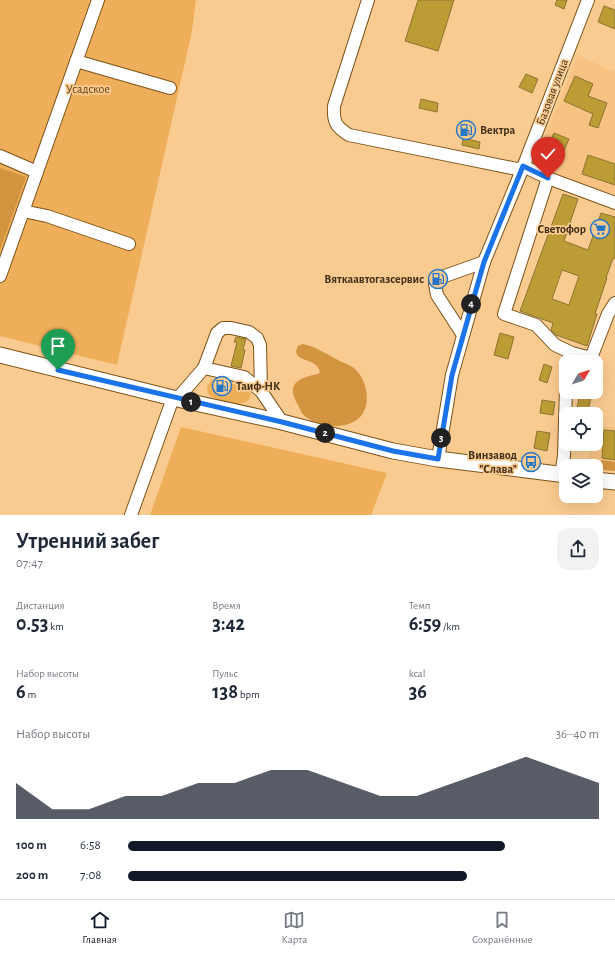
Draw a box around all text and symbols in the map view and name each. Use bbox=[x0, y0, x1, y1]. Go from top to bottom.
street label: Базовая улица bbox=[534, 57, 571, 127]
park label: Усадское bbox=[66, 83, 110, 95]
fuel station icon: Вектра bbox=[455, 119, 477, 141]
place label: Вектра bbox=[480, 124, 516, 136]
pin bbox=[531, 137, 565, 178]
icon: check bbox=[537, 143, 559, 165]
supermarket icon: Светофор bbox=[589, 218, 611, 240]
place label: Светофор bbox=[537, 223, 586, 235]
fuel station icon: Вяткаавтогазсервис bbox=[427, 268, 449, 290]
place label: Вяткаавтогазсервис bbox=[324, 273, 424, 285]
pin: 4 bbox=[461, 294, 481, 314]
text: 4 bbox=[468, 298, 474, 309]
pin bbox=[41, 329, 75, 370]
icon: arrive bbox=[47, 335, 69, 357]
north arrow bbox=[559, 355, 603, 399]
map controls bbox=[559, 355, 603, 503]
fuel station icon: Таиф-НК bbox=[211, 375, 233, 397]
place label: Таиф-НК bbox=[236, 380, 281, 392]
pin: 1 bbox=[181, 392, 201, 412]
text: 1 bbox=[189, 396, 193, 407]
button: locate bbox=[559, 407, 603, 451]
pin: 2 bbox=[315, 423, 335, 443]
text: 2 bbox=[322, 427, 328, 438]
pin: 3 bbox=[431, 428, 451, 448]
text: 3 bbox=[439, 432, 443, 443]
place label: Винзавод "Слава" bbox=[468, 449, 517, 475]
bus stop icon: Винзавод "Слава" bbox=[520, 451, 542, 473]
button: layers bbox=[559, 459, 603, 503]
button: share bbox=[557, 528, 599, 570]
text: Утренний забег bbox=[16, 530, 159, 552]
text: 07:47 bbox=[16, 557, 43, 570]
text: Дистанция bbox=[16, 600, 65, 611]
text: Время bbox=[212, 600, 241, 611]
text: Темп bbox=[409, 600, 431, 611]
text: 0.53 bbox=[16, 614, 48, 634]
text: 3:42 bbox=[212, 614, 245, 634]
text: 6:59 bbox=[409, 614, 441, 634]
text: km bbox=[48, 621, 64, 632]
text: /km bbox=[441, 621, 460, 632]
text: Набор высоты bbox=[16, 668, 79, 679]
text: Пульс bbox=[212, 668, 238, 679]
text: kcal bbox=[409, 668, 425, 679]
text: 6 bbox=[16, 682, 26, 702]
text: 138 bbox=[212, 682, 238, 702]
text: 36 bbox=[409, 682, 427, 702]
text: m bbox=[26, 689, 36, 700]
text: bpm bbox=[238, 689, 260, 700]
text: Набор высоты bbox=[16, 728, 90, 741]
text: 36–40 m bbox=[556, 728, 599, 741]
text: 100 m bbox=[16, 839, 47, 852]
text: 6:58 bbox=[80, 839, 101, 852]
text: 200 m bbox=[16, 869, 48, 882]
text: 7:08 bbox=[80, 869, 101, 882]
tab: Главная bbox=[82, 909, 117, 946]
tab: Карта bbox=[281, 909, 307, 946]
tab: Сохранённые bbox=[472, 909, 533, 946]

